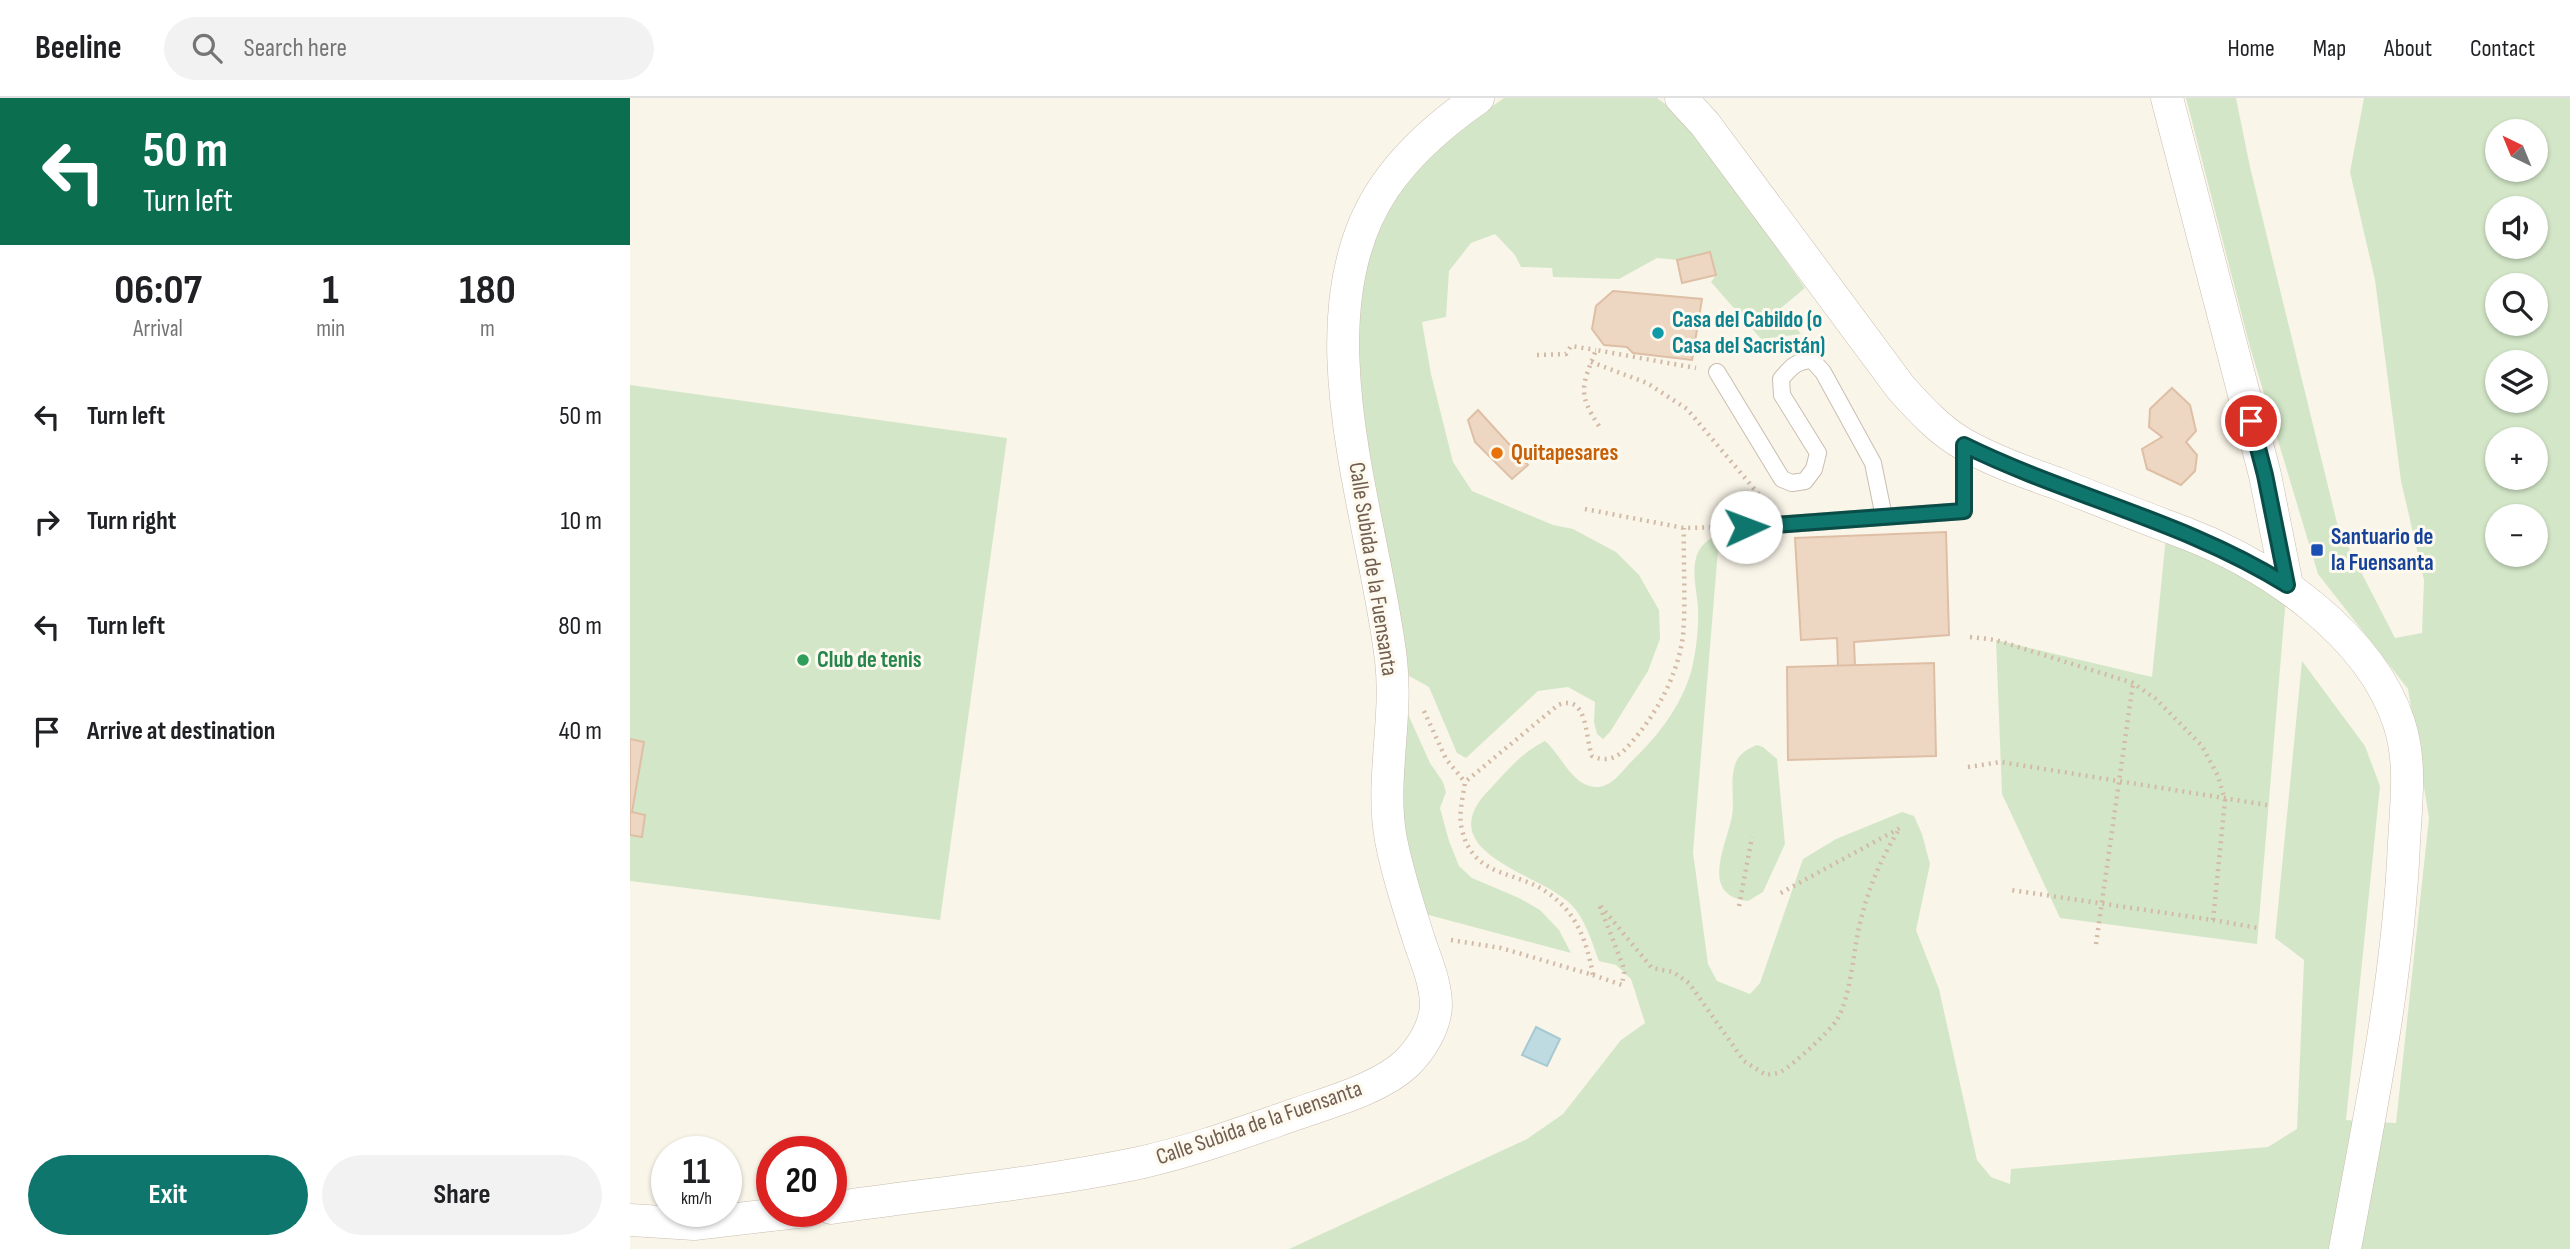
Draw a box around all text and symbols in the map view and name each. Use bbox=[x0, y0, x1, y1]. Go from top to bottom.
search box bbox=[164, 17, 654, 80]
text: Beeline bbox=[35, 28, 122, 68]
icon: search bbox=[188, 29, 226, 67]
text: Search here bbox=[244, 33, 347, 64]
text: Home bbox=[2227, 34, 2275, 63]
text: Map bbox=[2313, 34, 2346, 63]
text: About bbox=[2384, 34, 2432, 63]
text: Contact bbox=[2470, 34, 2535, 63]
north arrow bbox=[2485, 119, 2548, 182]
map controls bbox=[2485, 119, 2548, 567]
text: 50 m bbox=[143, 122, 228, 181]
icon: left bbox=[28, 126, 119, 217]
text: Turn left bbox=[143, 182, 233, 221]
button: sound bbox=[2485, 196, 2548, 259]
text: 06:07 bbox=[114, 265, 202, 316]
text: 1 bbox=[322, 265, 339, 316]
text: 180 bbox=[459, 265, 516, 316]
button: search bbox=[2485, 273, 2548, 336]
place label: Casa del Cabildo (o Casa del Sacristán) bbox=[1672, 306, 1825, 360]
text: Arrival bbox=[133, 315, 183, 343]
text: min bbox=[316, 315, 345, 343]
text: m bbox=[480, 315, 495, 343]
marker: Casa del Cabildo (o Casa del Sacristán) bbox=[1650, 325, 1666, 341]
button: layers bbox=[2485, 350, 2548, 413]
pin bbox=[2221, 391, 2281, 451]
icon: left bbox=[28, 398, 66, 436]
text: Turn left bbox=[87, 401, 165, 432]
text: 50 m bbox=[559, 401, 602, 432]
icon: arrive bbox=[2232, 402, 2270, 440]
button: + bbox=[2485, 427, 2548, 490]
place label: Quitapesares bbox=[1511, 439, 1618, 467]
marker: Quitapesares bbox=[1489, 445, 1505, 461]
street label: Calle Subida de la Fuensanta bbox=[1342, 460, 1404, 678]
position arrow bbox=[1709, 490, 1783, 564]
icon: right bbox=[28, 503, 66, 541]
button: − bbox=[2485, 504, 2548, 567]
text: Turn right bbox=[87, 506, 176, 537]
text: 10 m bbox=[560, 506, 602, 537]
place label: Santuario de la Fuensanta bbox=[2331, 523, 2434, 577]
marker: Santuario de la Fuensanta bbox=[2309, 542, 2325, 558]
icon: left bbox=[28, 608, 66, 646]
text: Turn left bbox=[87, 611, 165, 642]
text: 80 m bbox=[558, 611, 602, 642]
place label: Club de tenis bbox=[817, 646, 922, 674]
marker: Club de tenis bbox=[795, 652, 811, 668]
icon: arrive bbox=[28, 713, 66, 751]
text: Arrive at destination bbox=[87, 716, 275, 747]
text: 40 m bbox=[559, 716, 602, 747]
street label: Calle Subida de la Fuensanta bbox=[1152, 1075, 1366, 1171]
speed limit sign: 20 bbox=[756, 1136, 847, 1227]
text: 11 bbox=[683, 1151, 710, 1194]
button: Exit bbox=[28, 1155, 308, 1235]
button: Share bbox=[322, 1155, 602, 1235]
text: km/h bbox=[681, 1188, 712, 1209]

